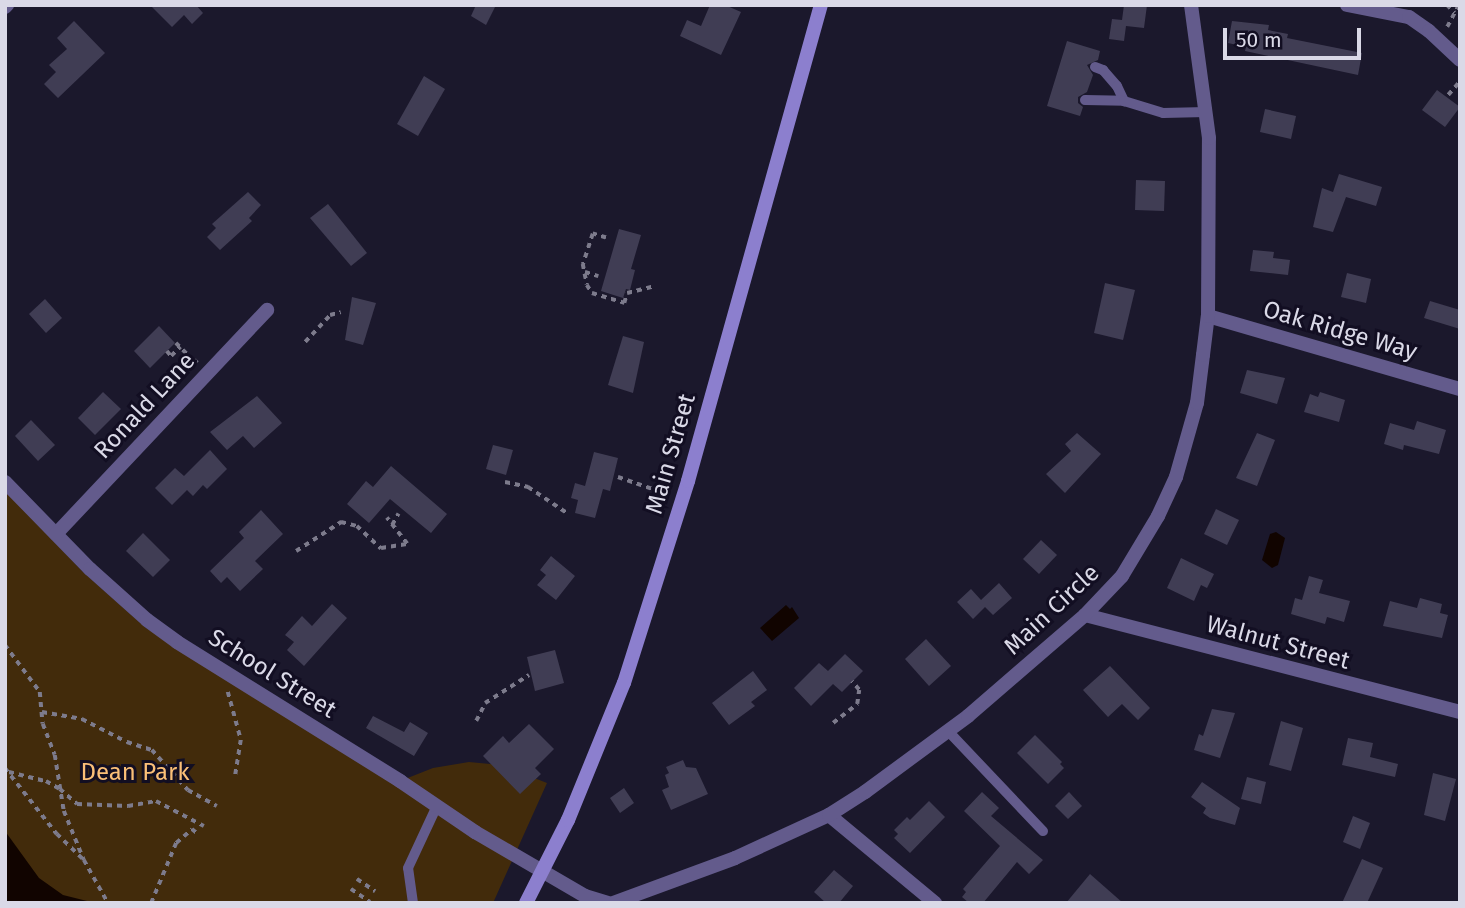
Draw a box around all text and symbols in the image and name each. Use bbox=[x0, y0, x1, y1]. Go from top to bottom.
scale bar bbox=[1227, 14, 1365, 58]
text: 50 m bbox=[1236, 27, 1282, 53]
street label: Oak Ridge Way bbox=[1260, 295, 1420, 367]
street label: Ronald Lane bbox=[89, 347, 201, 465]
street label: Main Street bbox=[640, 390, 702, 518]
street label: Main Circle bbox=[999, 559, 1105, 661]
street label: Walnut Street bbox=[1203, 610, 1353, 676]
street label: School Street bbox=[203, 623, 341, 725]
park label: Dean Park bbox=[80, 759, 190, 787]

